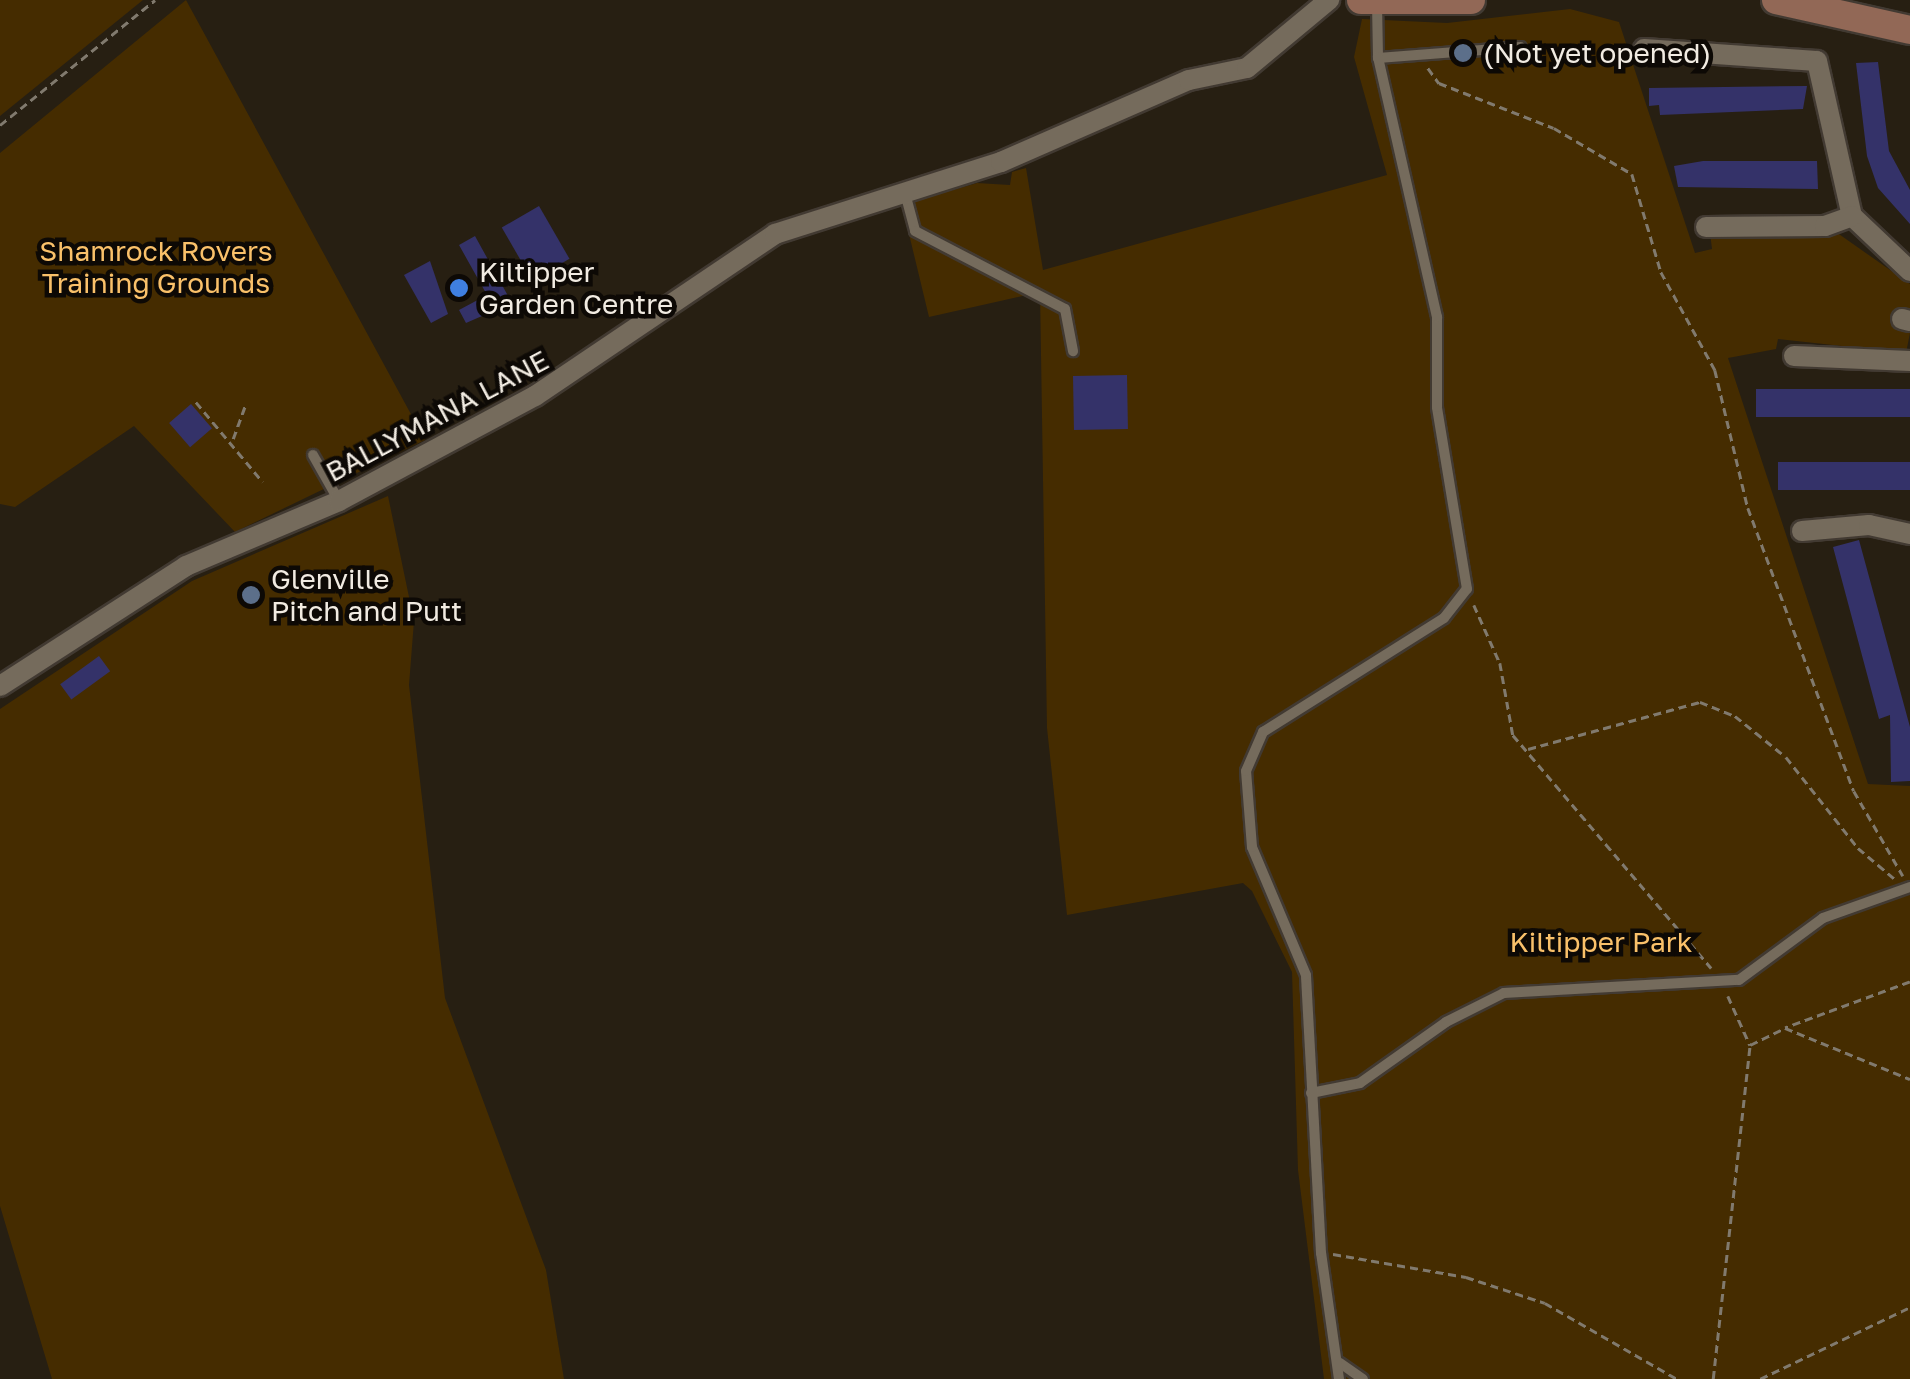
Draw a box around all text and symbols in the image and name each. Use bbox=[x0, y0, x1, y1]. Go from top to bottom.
place label: (Not yet opened) bbox=[1483, 36, 1711, 70]
marker: (Not yet opened) bbox=[1452, 42, 1474, 64]
park label: Shamrock Rovers Training Grounds bbox=[39, 234, 273, 300]
place label: Kiltipper Garden Centre bbox=[479, 255, 673, 321]
marker: Kiltipper Garden Centre bbox=[448, 277, 470, 299]
street label: BALLYMANA LANE bbox=[320, 343, 554, 489]
place label: Glenville Pitch and Putt bbox=[271, 562, 462, 628]
marker: Glenville Pitch and Putt bbox=[240, 584, 262, 606]
park label: Kiltipper Park bbox=[1509, 925, 1693, 959]

